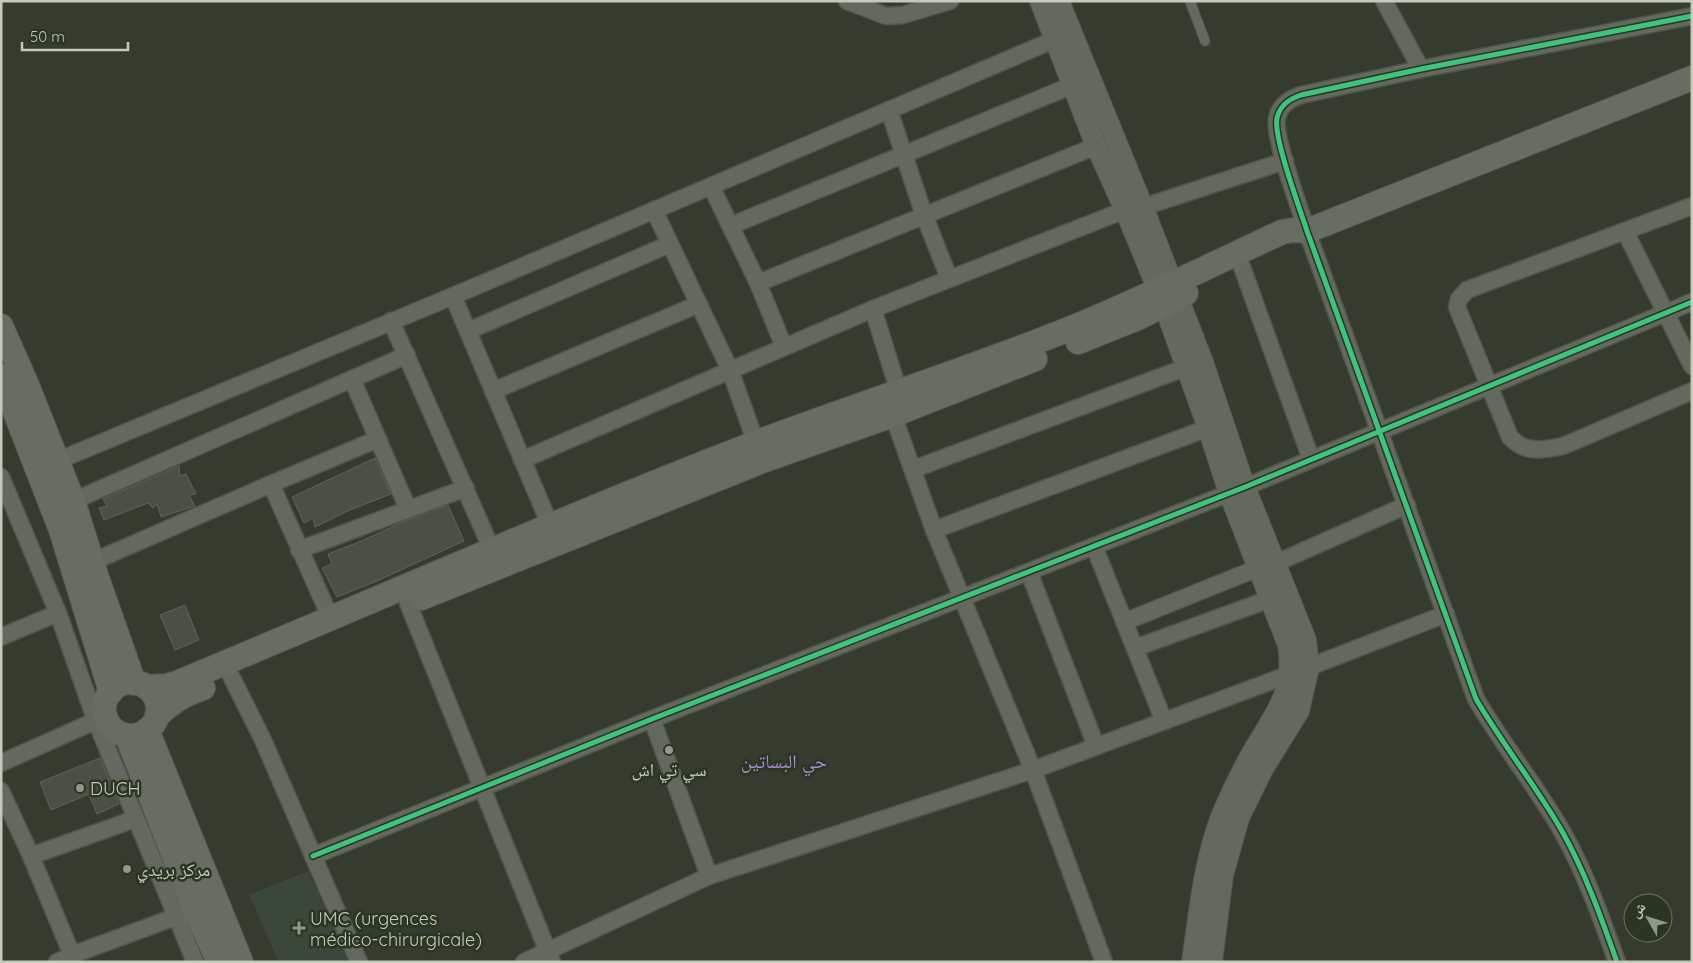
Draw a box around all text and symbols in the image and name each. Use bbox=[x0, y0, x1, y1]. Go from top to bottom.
scale bar bbox=[22, 20, 129, 52]
text: 50 m bbox=[30, 27, 65, 46]
marker: سي تي اش bbox=[663, 744, 675, 756]
district label: حي البساتين bbox=[741, 749, 827, 777]
place label: سي تي اش bbox=[631, 758, 707, 784]
place label: DUCH bbox=[90, 777, 141, 800]
marker: DUCH bbox=[74, 782, 86, 794]
place label: مركز بريدي bbox=[137, 858, 210, 884]
marker: مركز بريدي bbox=[121, 863, 133, 875]
north arrow bbox=[1623, 893, 1673, 943]
text: ش bbox=[1626, 898, 1650, 921]
place label: UMC (urgences médico-chirurgicale) bbox=[310, 907, 482, 951]
marker: UMC (urgences médico-chirurgicale) bbox=[292, 921, 306, 935]

